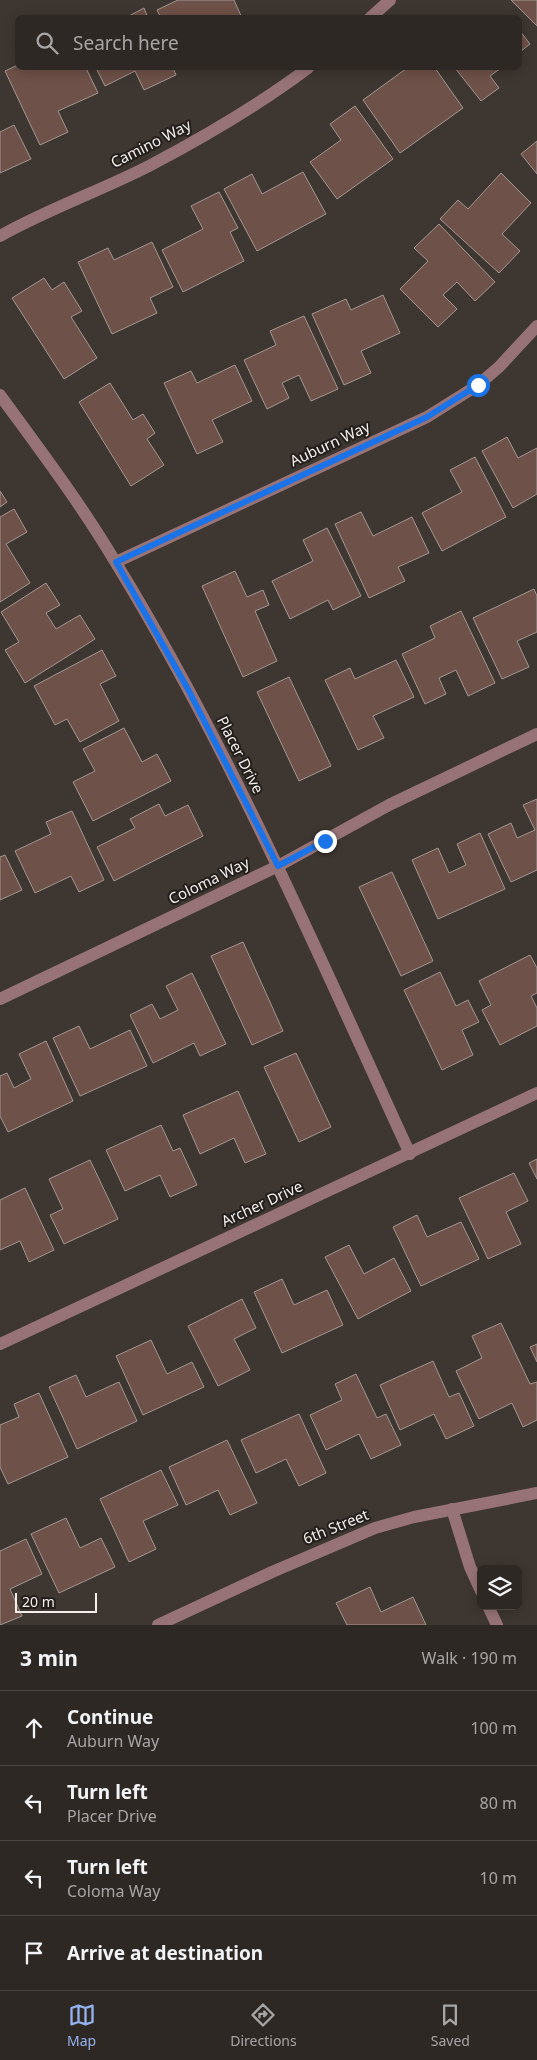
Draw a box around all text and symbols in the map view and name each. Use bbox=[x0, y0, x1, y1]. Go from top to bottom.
search box bbox=[15, 15, 522, 70]
icon: search bbox=[33, 29, 61, 57]
text: Search here bbox=[73, 30, 179, 56]
street label: Camino Way bbox=[107, 114, 194, 172]
route start bbox=[467, 374, 490, 397]
street label: Auburn Way bbox=[286, 416, 373, 470]
street label: Placer Drive bbox=[213, 712, 269, 797]
route end bbox=[314, 830, 337, 853]
street label: Coloma Way bbox=[165, 852, 253, 908]
street label: Archer Drive bbox=[218, 1176, 306, 1231]
street label: 6th Street bbox=[300, 1504, 372, 1548]
map controls bbox=[477, 1565, 522, 1610]
button: layers bbox=[477, 1565, 522, 1610]
scale bar bbox=[15, 1590, 98, 1613]
text: 20 m bbox=[22, 1592, 55, 1611]
text: 3 min bbox=[20, 1644, 78, 1672]
text: Walk · 190 m bbox=[422, 1647, 517, 1669]
text: Continue bbox=[67, 1704, 153, 1730]
icon: ahead bbox=[20, 1714, 48, 1742]
text: 100 m bbox=[470, 1717, 517, 1739]
text: Auburn Way bbox=[67, 1730, 159, 1752]
text: Turn left bbox=[67, 1779, 148, 1805]
icon: left bbox=[20, 1789, 48, 1817]
text: 80 m bbox=[480, 1792, 517, 1814]
text: Placer Drive bbox=[67, 1805, 157, 1827]
text: Turn left bbox=[67, 1854, 148, 1880]
icon: left bbox=[20, 1864, 48, 1892]
text: 10 m bbox=[480, 1867, 517, 1889]
text: Coloma Way bbox=[67, 1880, 160, 1902]
icon: arrive bbox=[20, 1939, 48, 1967]
text: Arrive at destination bbox=[67, 1940, 263, 1966]
tab: Map bbox=[67, 2001, 96, 2050]
tab: Directions bbox=[230, 2001, 297, 2050]
tab: Saved bbox=[431, 2001, 470, 2050]

